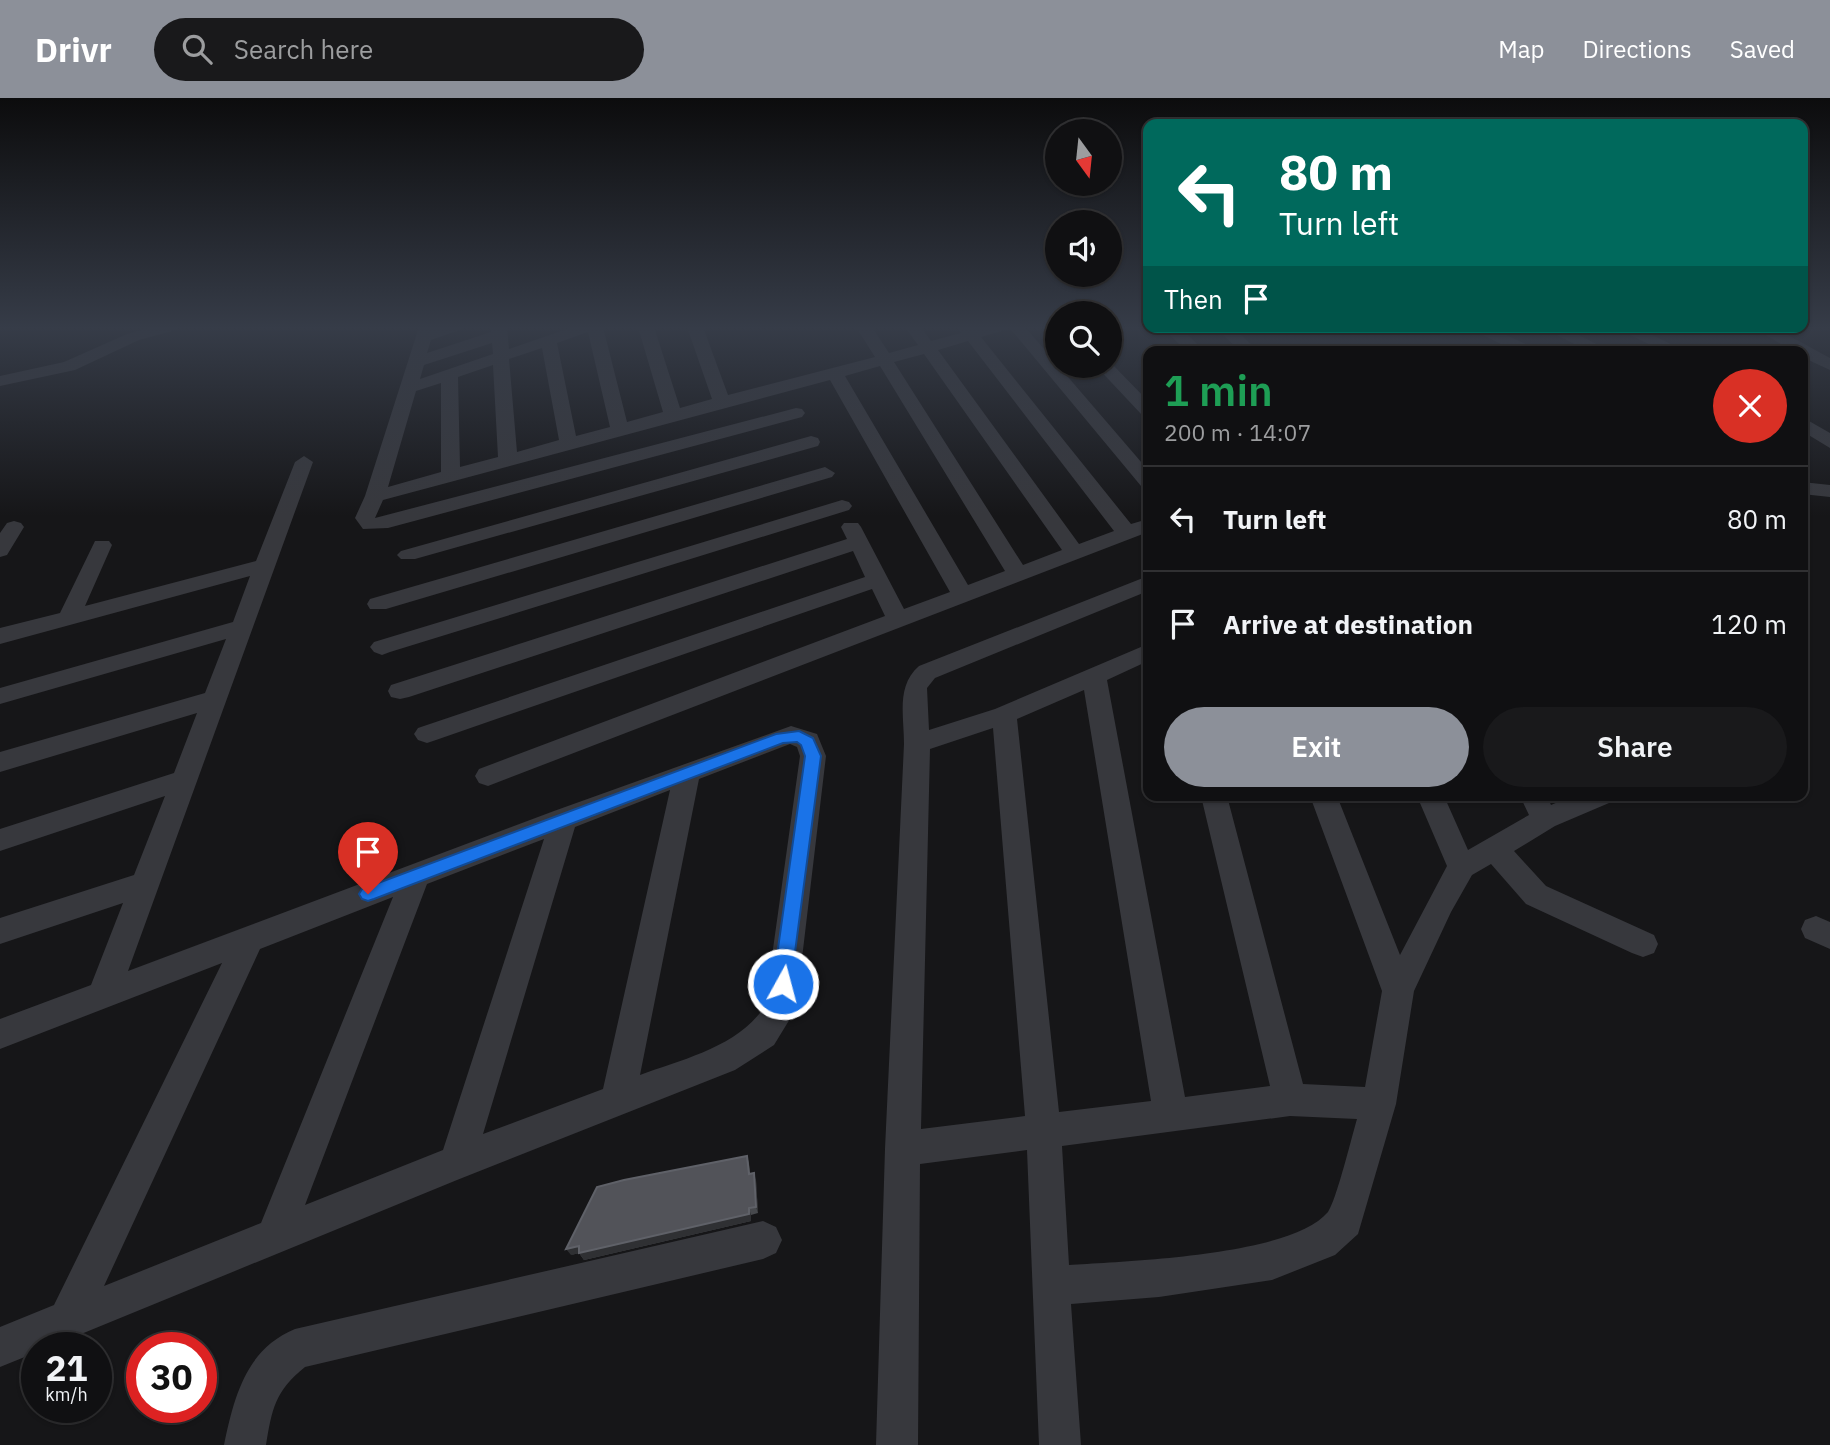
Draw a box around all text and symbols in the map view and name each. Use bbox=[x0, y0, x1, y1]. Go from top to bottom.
search box bbox=[154, 18, 644, 81]
text: Drivr bbox=[35, 28, 112, 71]
icon: search bbox=[178, 30, 216, 68]
text: Search here bbox=[234, 32, 373, 66]
text: Map bbox=[1498, 33, 1544, 65]
text: Directions bbox=[1582, 33, 1692, 65]
text: Saved bbox=[1730, 33, 1795, 65]
north arrow bbox=[1045, 119, 1122, 196]
map controls bbox=[1045, 119, 1122, 378]
text: 80 m bbox=[1279, 140, 1393, 203]
icon: left bbox=[1164, 147, 1255, 238]
text: Turn left bbox=[1279, 202, 1399, 244]
button: sound bbox=[1045, 210, 1122, 287]
icon: arrive bbox=[1237, 280, 1275, 318]
text: Then bbox=[1164, 282, 1223, 316]
button: search bbox=[1045, 301, 1122, 378]
text: 1 min bbox=[1164, 363, 1273, 418]
button: close bbox=[1713, 369, 1787, 443]
text: 200 m · 14:07 bbox=[1164, 417, 1311, 447]
icon: left bbox=[1164, 500, 1202, 538]
text: Turn left bbox=[1223, 502, 1326, 536]
text: 80 m bbox=[1727, 502, 1787, 536]
icon: arrive bbox=[1164, 605, 1202, 643]
text: Arrive at destination bbox=[1223, 607, 1473, 641]
text: 120 m bbox=[1711, 607, 1787, 641]
button: Exit bbox=[1164, 707, 1469, 787]
button: Share bbox=[1483, 707, 1787, 787]
pin bbox=[338, 822, 398, 894]
icon: arrive bbox=[349, 833, 387, 871]
position arrow bbox=[746, 947, 820, 1021]
speed limit sign: 30 bbox=[126, 1332, 217, 1423]
text: 21 bbox=[45, 1345, 88, 1391]
text: km/h bbox=[45, 1383, 88, 1406]

